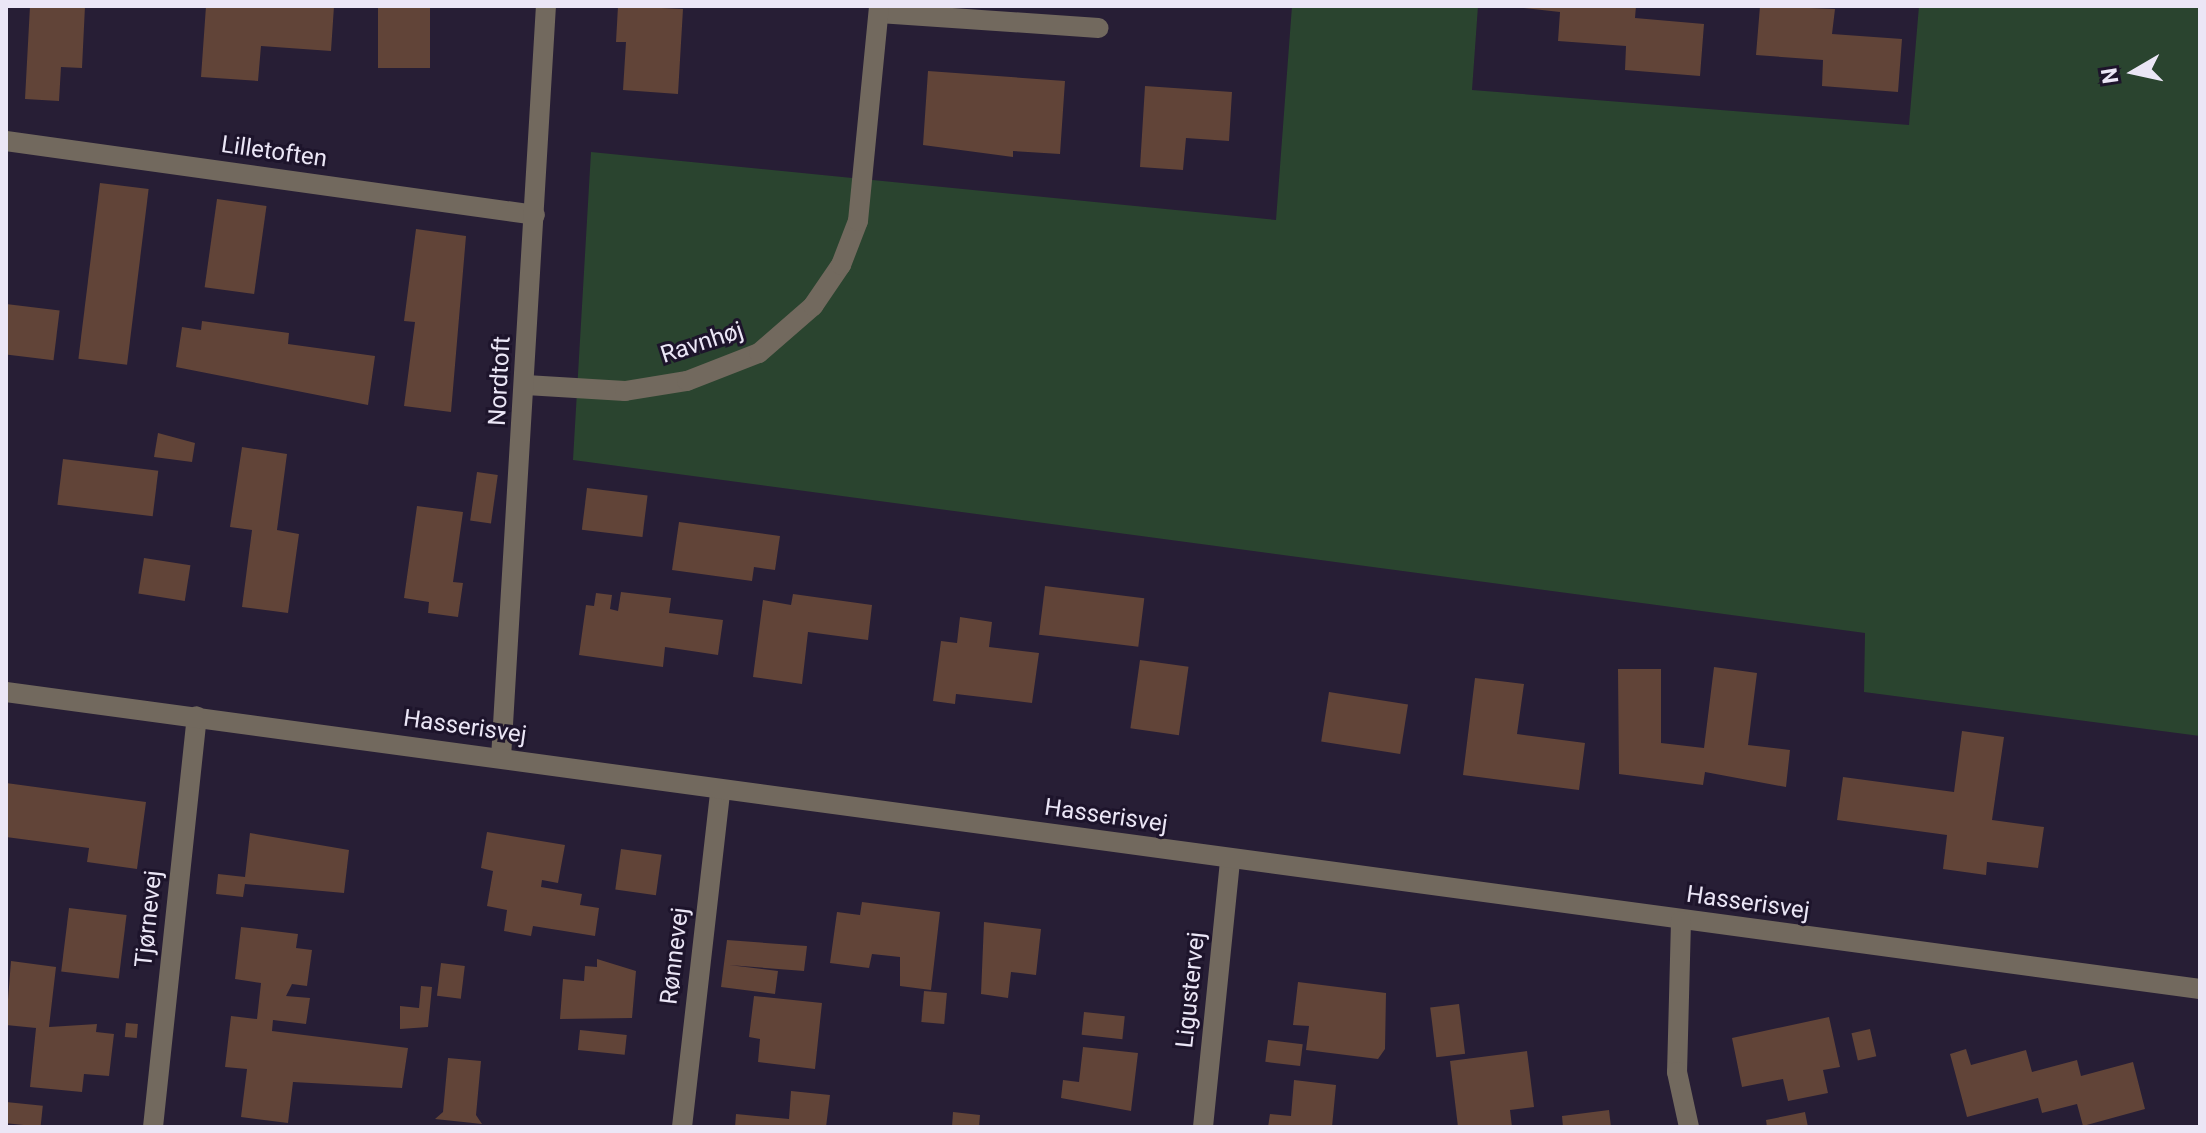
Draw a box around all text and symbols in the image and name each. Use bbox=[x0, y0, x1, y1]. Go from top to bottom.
north arrow bbox=[2094, 32, 2174, 112]
text: N bbox=[2096, 66, 2123, 85]
street label: Lilletoften bbox=[219, 130, 329, 174]
street label: Ravnhøj bbox=[657, 316, 747, 370]
street label: Nordtoft bbox=[483, 335, 517, 427]
street label: Hasserisvej bbox=[402, 704, 528, 750]
street label: Hasserisvej bbox=[1043, 793, 1169, 839]
street label: Tjørnevej bbox=[130, 869, 168, 969]
street label: Hasserisvej bbox=[1685, 880, 1811, 926]
street label: Rønnevej bbox=[655, 906, 695, 1006]
street label: Ligustervej bbox=[1171, 930, 1211, 1050]

